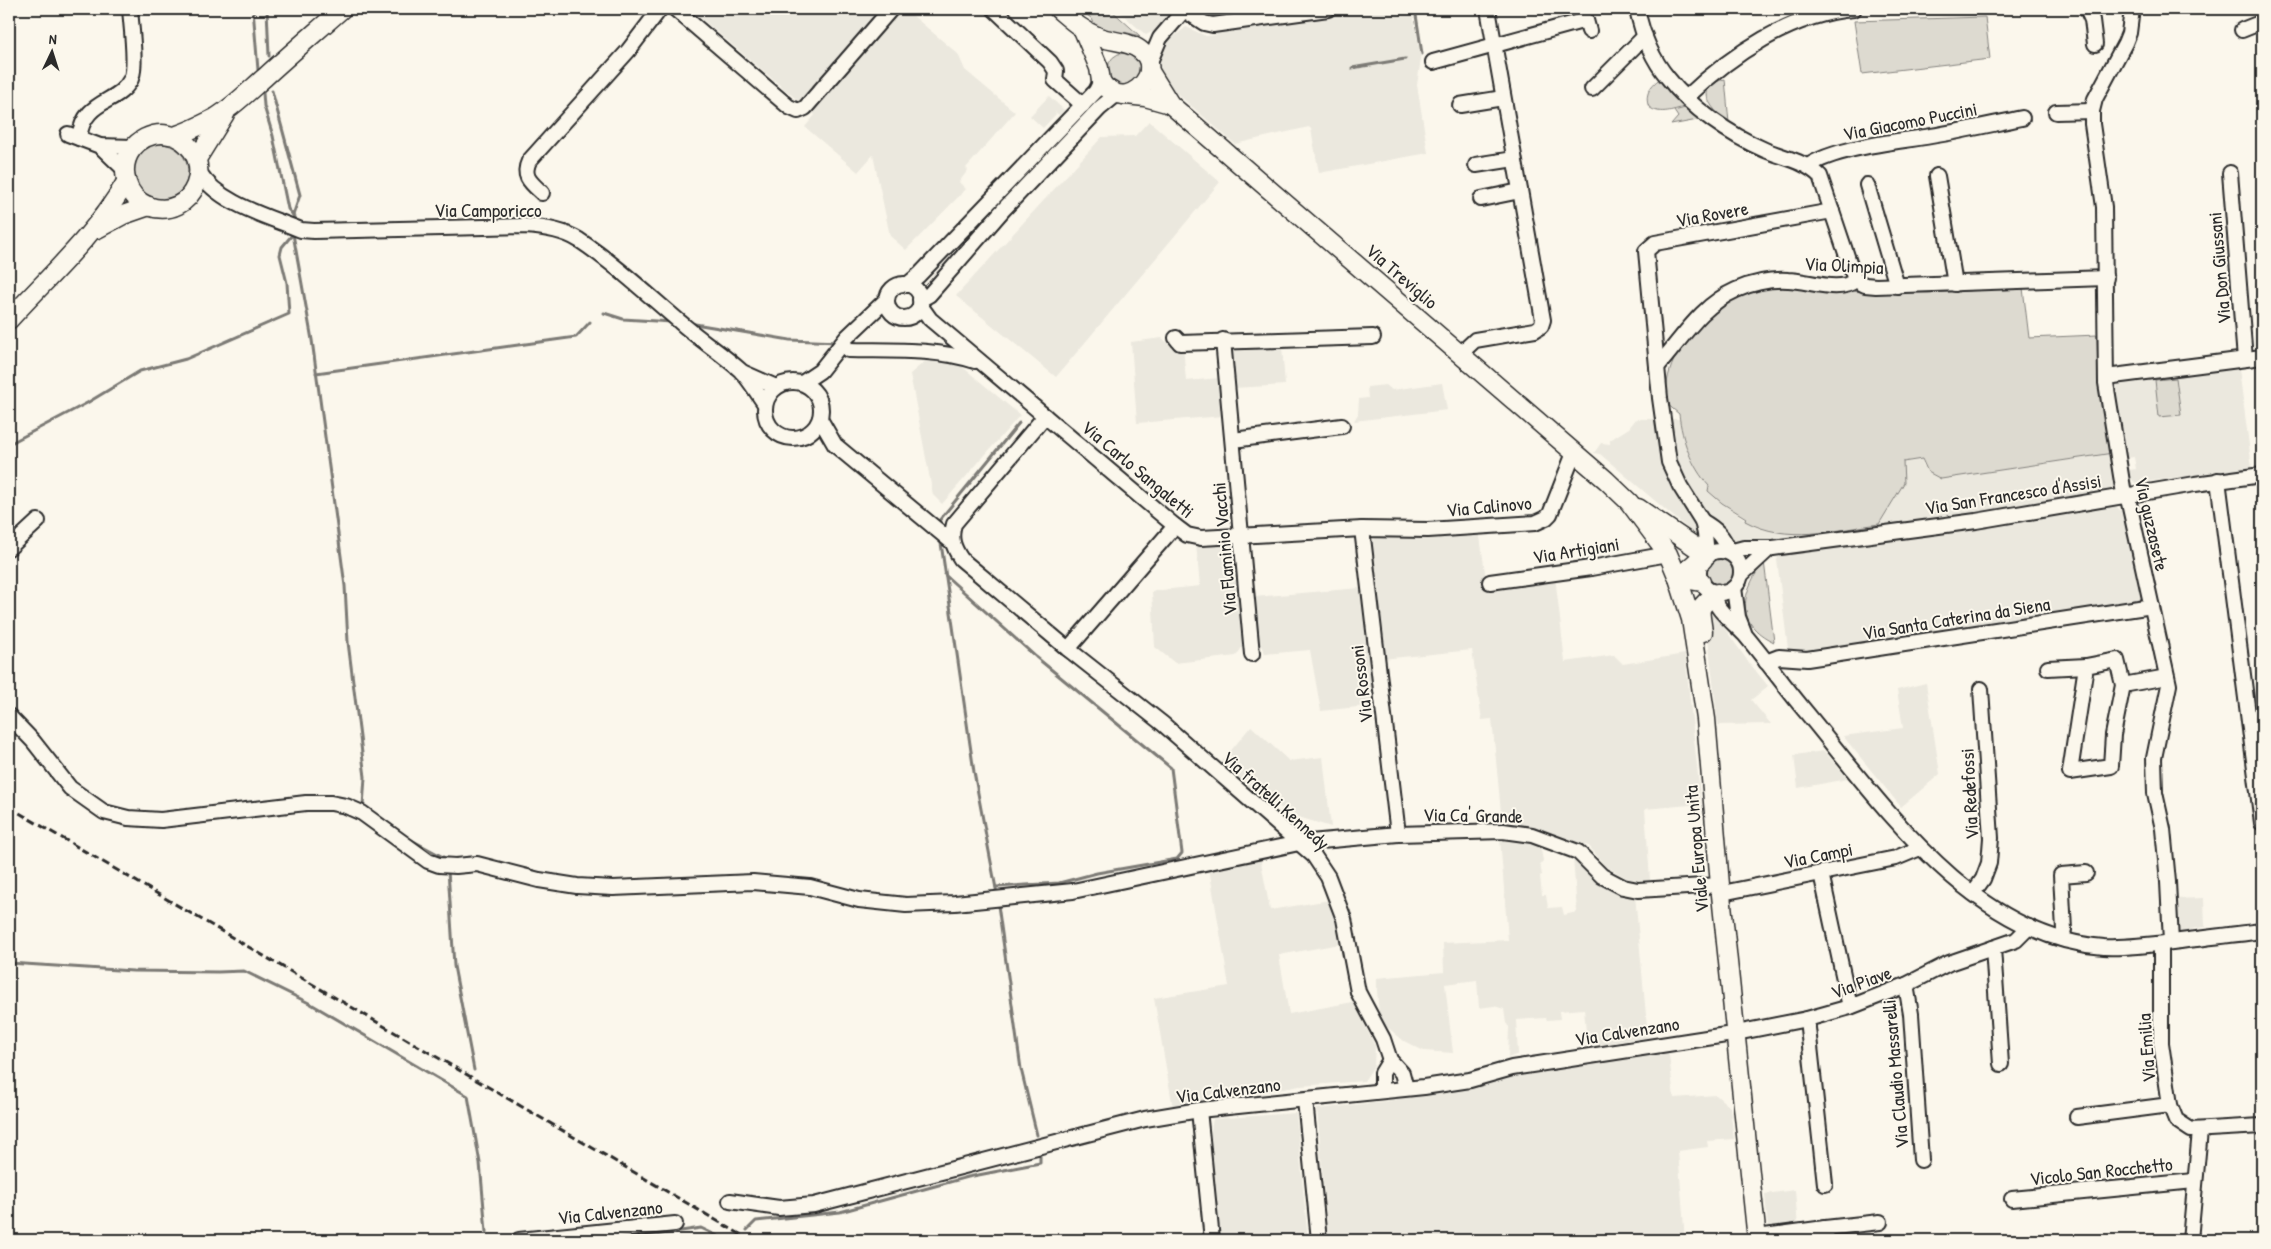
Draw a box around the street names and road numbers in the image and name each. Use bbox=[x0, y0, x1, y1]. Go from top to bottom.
street label: Via Giacomo Puccini bbox=[1841, 95, 1979, 147]
street label: Via Rovere bbox=[1674, 195, 1751, 233]
street label: Via Camporicco bbox=[434, 197, 542, 223]
street label: Via Don Giussani bbox=[2201, 211, 2237, 325]
street label: Via Treviglio bbox=[1360, 237, 1444, 315]
street label: Via Olimpia bbox=[1804, 250, 1885, 280]
street label: Via Carlo Sangaletti bbox=[1076, 414, 1200, 524]
street label: Via San Francesco d'Assisi bbox=[1923, 467, 2103, 521]
street label: Via guzzasete bbox=[2129, 475, 2176, 574]
street label: Via Flaminio Vacchi bbox=[1205, 481, 1243, 617]
street label: Via Calinovo bbox=[1445, 489, 1533, 523]
street label: Via Artigiani bbox=[1531, 530, 1621, 570]
street label: Via Santa Caterina da Siena bbox=[1860, 590, 2052, 646]
street label: Via Rossoni bbox=[1343, 644, 1379, 724]
street label: Via fratelli Kennedy bbox=[1216, 745, 1336, 855]
street label: Via Redefossi bbox=[1954, 748, 1984, 840]
street label: Viale Europa Unita bbox=[1677, 784, 1715, 914]
street label: Via Ca' Grande bbox=[1423, 801, 1523, 829]
street label: Via Campi bbox=[1781, 836, 1855, 874]
street label: Via Piave bbox=[1827, 959, 1895, 1005]
street label: Via Claudio Massarelli bbox=[1876, 999, 1914, 1149]
street label: Via Calvenzano bbox=[1573, 1010, 1681, 1052]
street label: Via Emilia bbox=[2131, 1012, 2161, 1083]
street label: Via Calvenzano bbox=[1174, 1071, 1282, 1109]
street label: Vicolo San Rocchetto bbox=[2028, 1151, 2174, 1191]
street label: Via Calvenzano bbox=[556, 1194, 664, 1230]

